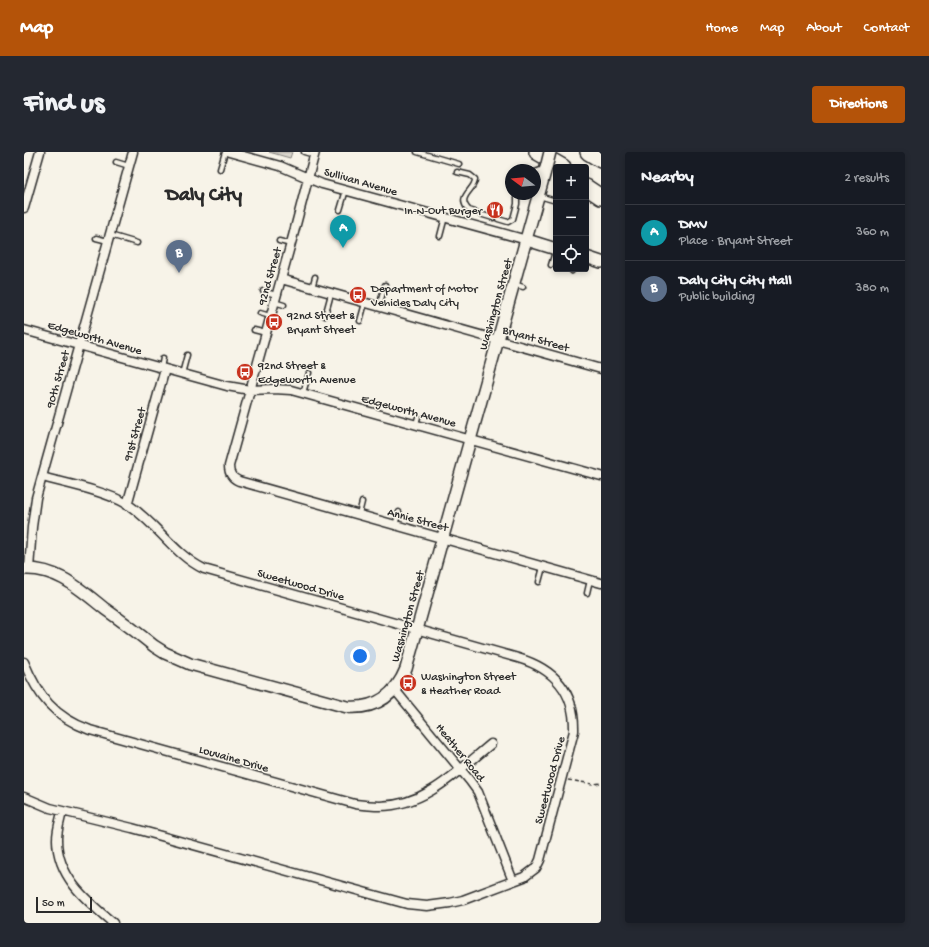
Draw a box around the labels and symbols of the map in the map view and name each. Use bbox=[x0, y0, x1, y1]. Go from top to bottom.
north arrow bbox=[505, 164, 541, 200]
street label: Sullivan Avenue bbox=[322, 166, 400, 200]
district label: Daly City bbox=[164, 185, 242, 208]
restaurant icon: In-N-Out Burger bbox=[485, 200, 505, 220]
place label: In-N-Out Burger bbox=[404, 205, 484, 219]
pin: A bbox=[330, 215, 356, 248]
pin: B bbox=[166, 240, 192, 273]
street label: 92nd Street bbox=[256, 245, 286, 308]
street label: Washington Street bbox=[477, 256, 517, 352]
place label: Department of Motor Vehicles Daly City bbox=[370, 283, 479, 311]
bus stop icon: Department of Motor Vehicles Daly City bbox=[348, 285, 368, 305]
place label: 92nd Street & Bryant Street bbox=[286, 310, 356, 338]
bus stop icon: 92nd Street & Bryant Street bbox=[264, 312, 284, 332]
street label: Edgeworth Avenue bbox=[46, 319, 144, 359]
street label: Bryant Street bbox=[500, 323, 571, 356]
street label: 90th Street bbox=[44, 348, 74, 411]
place label: 92nd Street & Edgeworth Avenue bbox=[257, 360, 356, 388]
bus stop icon: 92nd Street & Edgeworth Avenue bbox=[235, 362, 255, 382]
street label: Edgeworth Avenue bbox=[360, 393, 458, 432]
street label: 91st Street bbox=[121, 405, 151, 464]
street label: Annie Street bbox=[386, 506, 450, 536]
street label: Sweetwood Drive bbox=[255, 567, 346, 605]
street label: Washington Street bbox=[389, 568, 429, 664]
your location bbox=[350, 646, 370, 666]
place label: Washington Street & Heather Road bbox=[421, 671, 517, 699]
bus stop icon: Washington Street & Heather Road bbox=[398, 673, 418, 693]
street label: Heather Road bbox=[432, 721, 488, 786]
street label: Sweetwood Drive bbox=[533, 734, 570, 826]
street label: Louvaine Drive bbox=[197, 743, 271, 777]
scale bar bbox=[36, 895, 92, 914]

